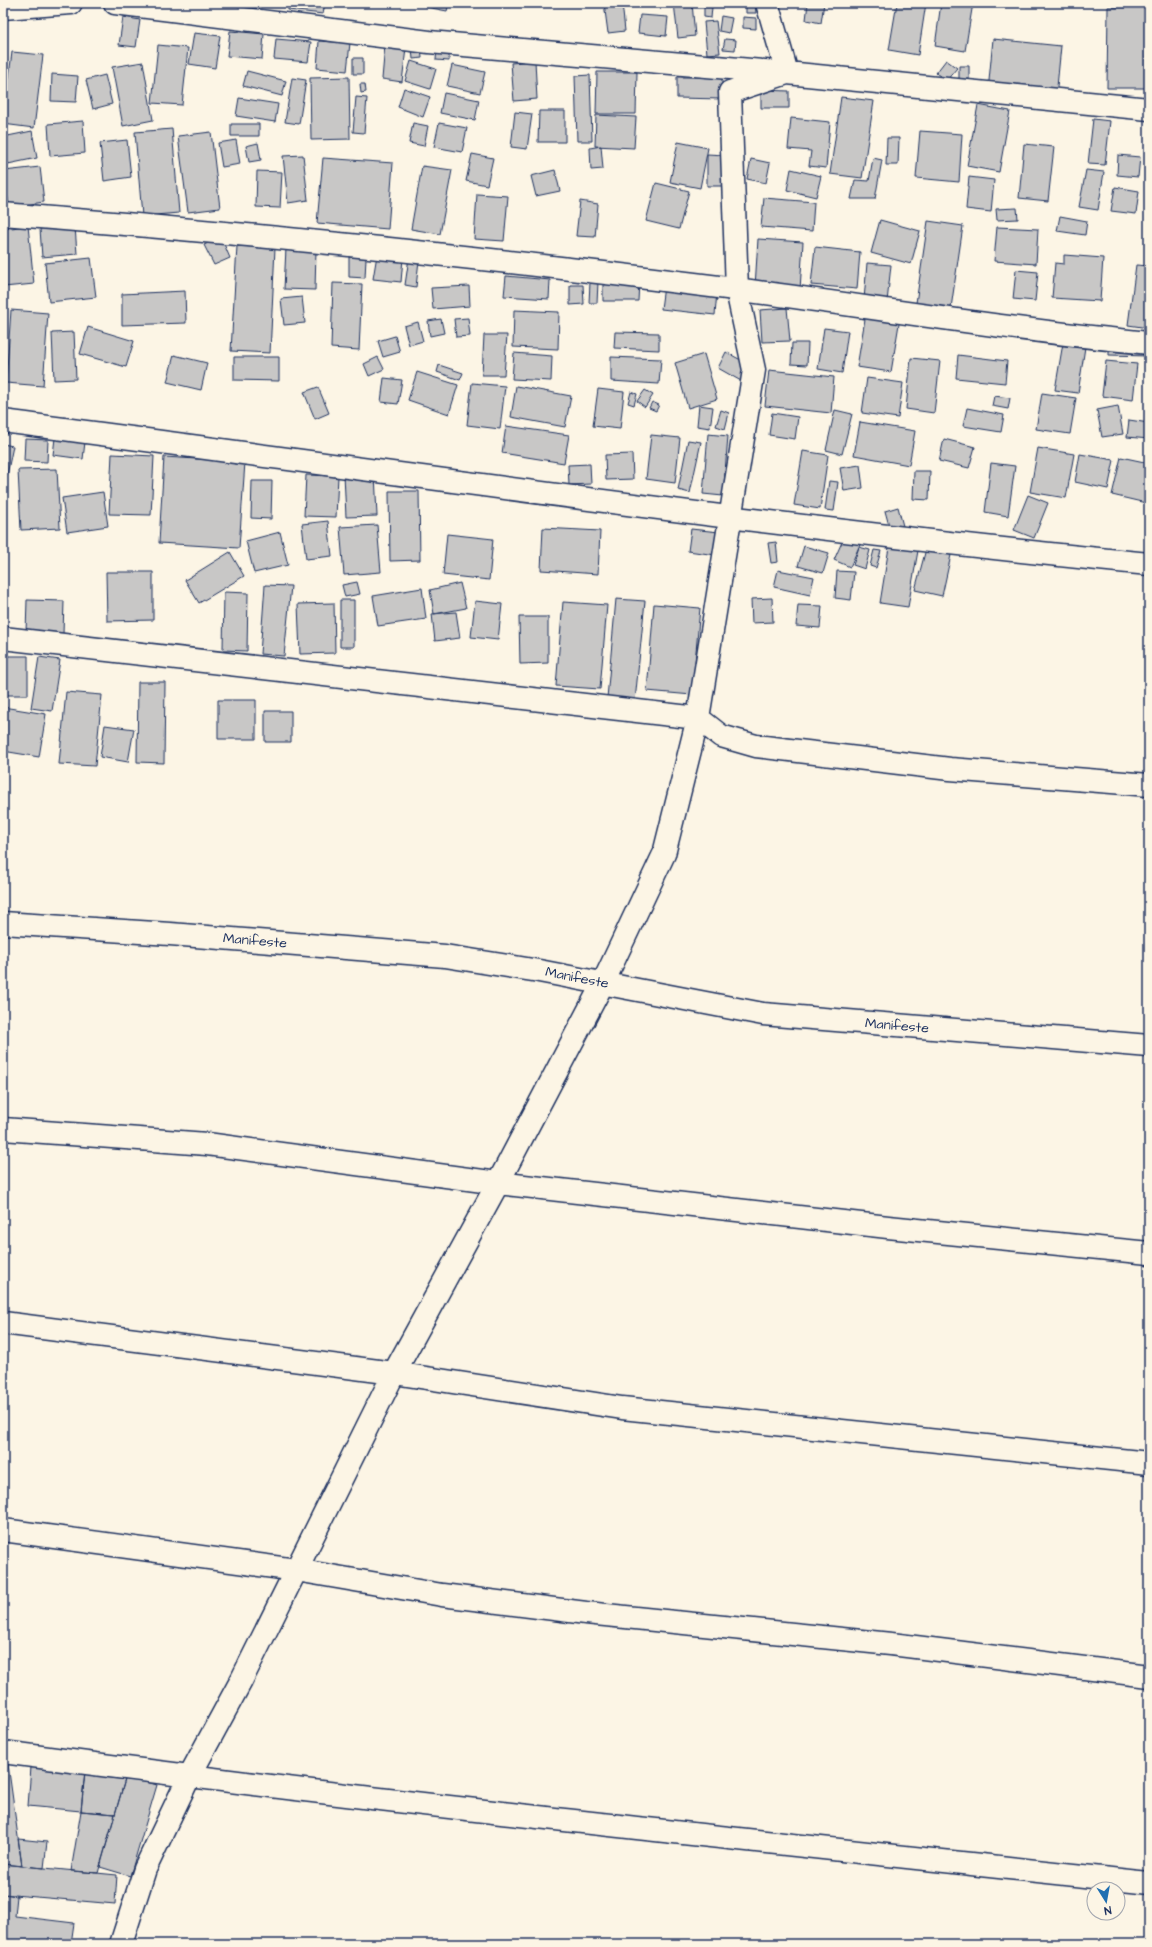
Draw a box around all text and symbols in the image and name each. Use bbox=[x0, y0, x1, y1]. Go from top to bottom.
street label: Manifeste bbox=[222, 928, 288, 954]
street label: Manifeste bbox=[544, 962, 611, 994]
street label: Manifeste bbox=[864, 1013, 930, 1039]
north arrow bbox=[1086, 1881, 1126, 1921]
text: N bbox=[1103, 1902, 1113, 1918]

